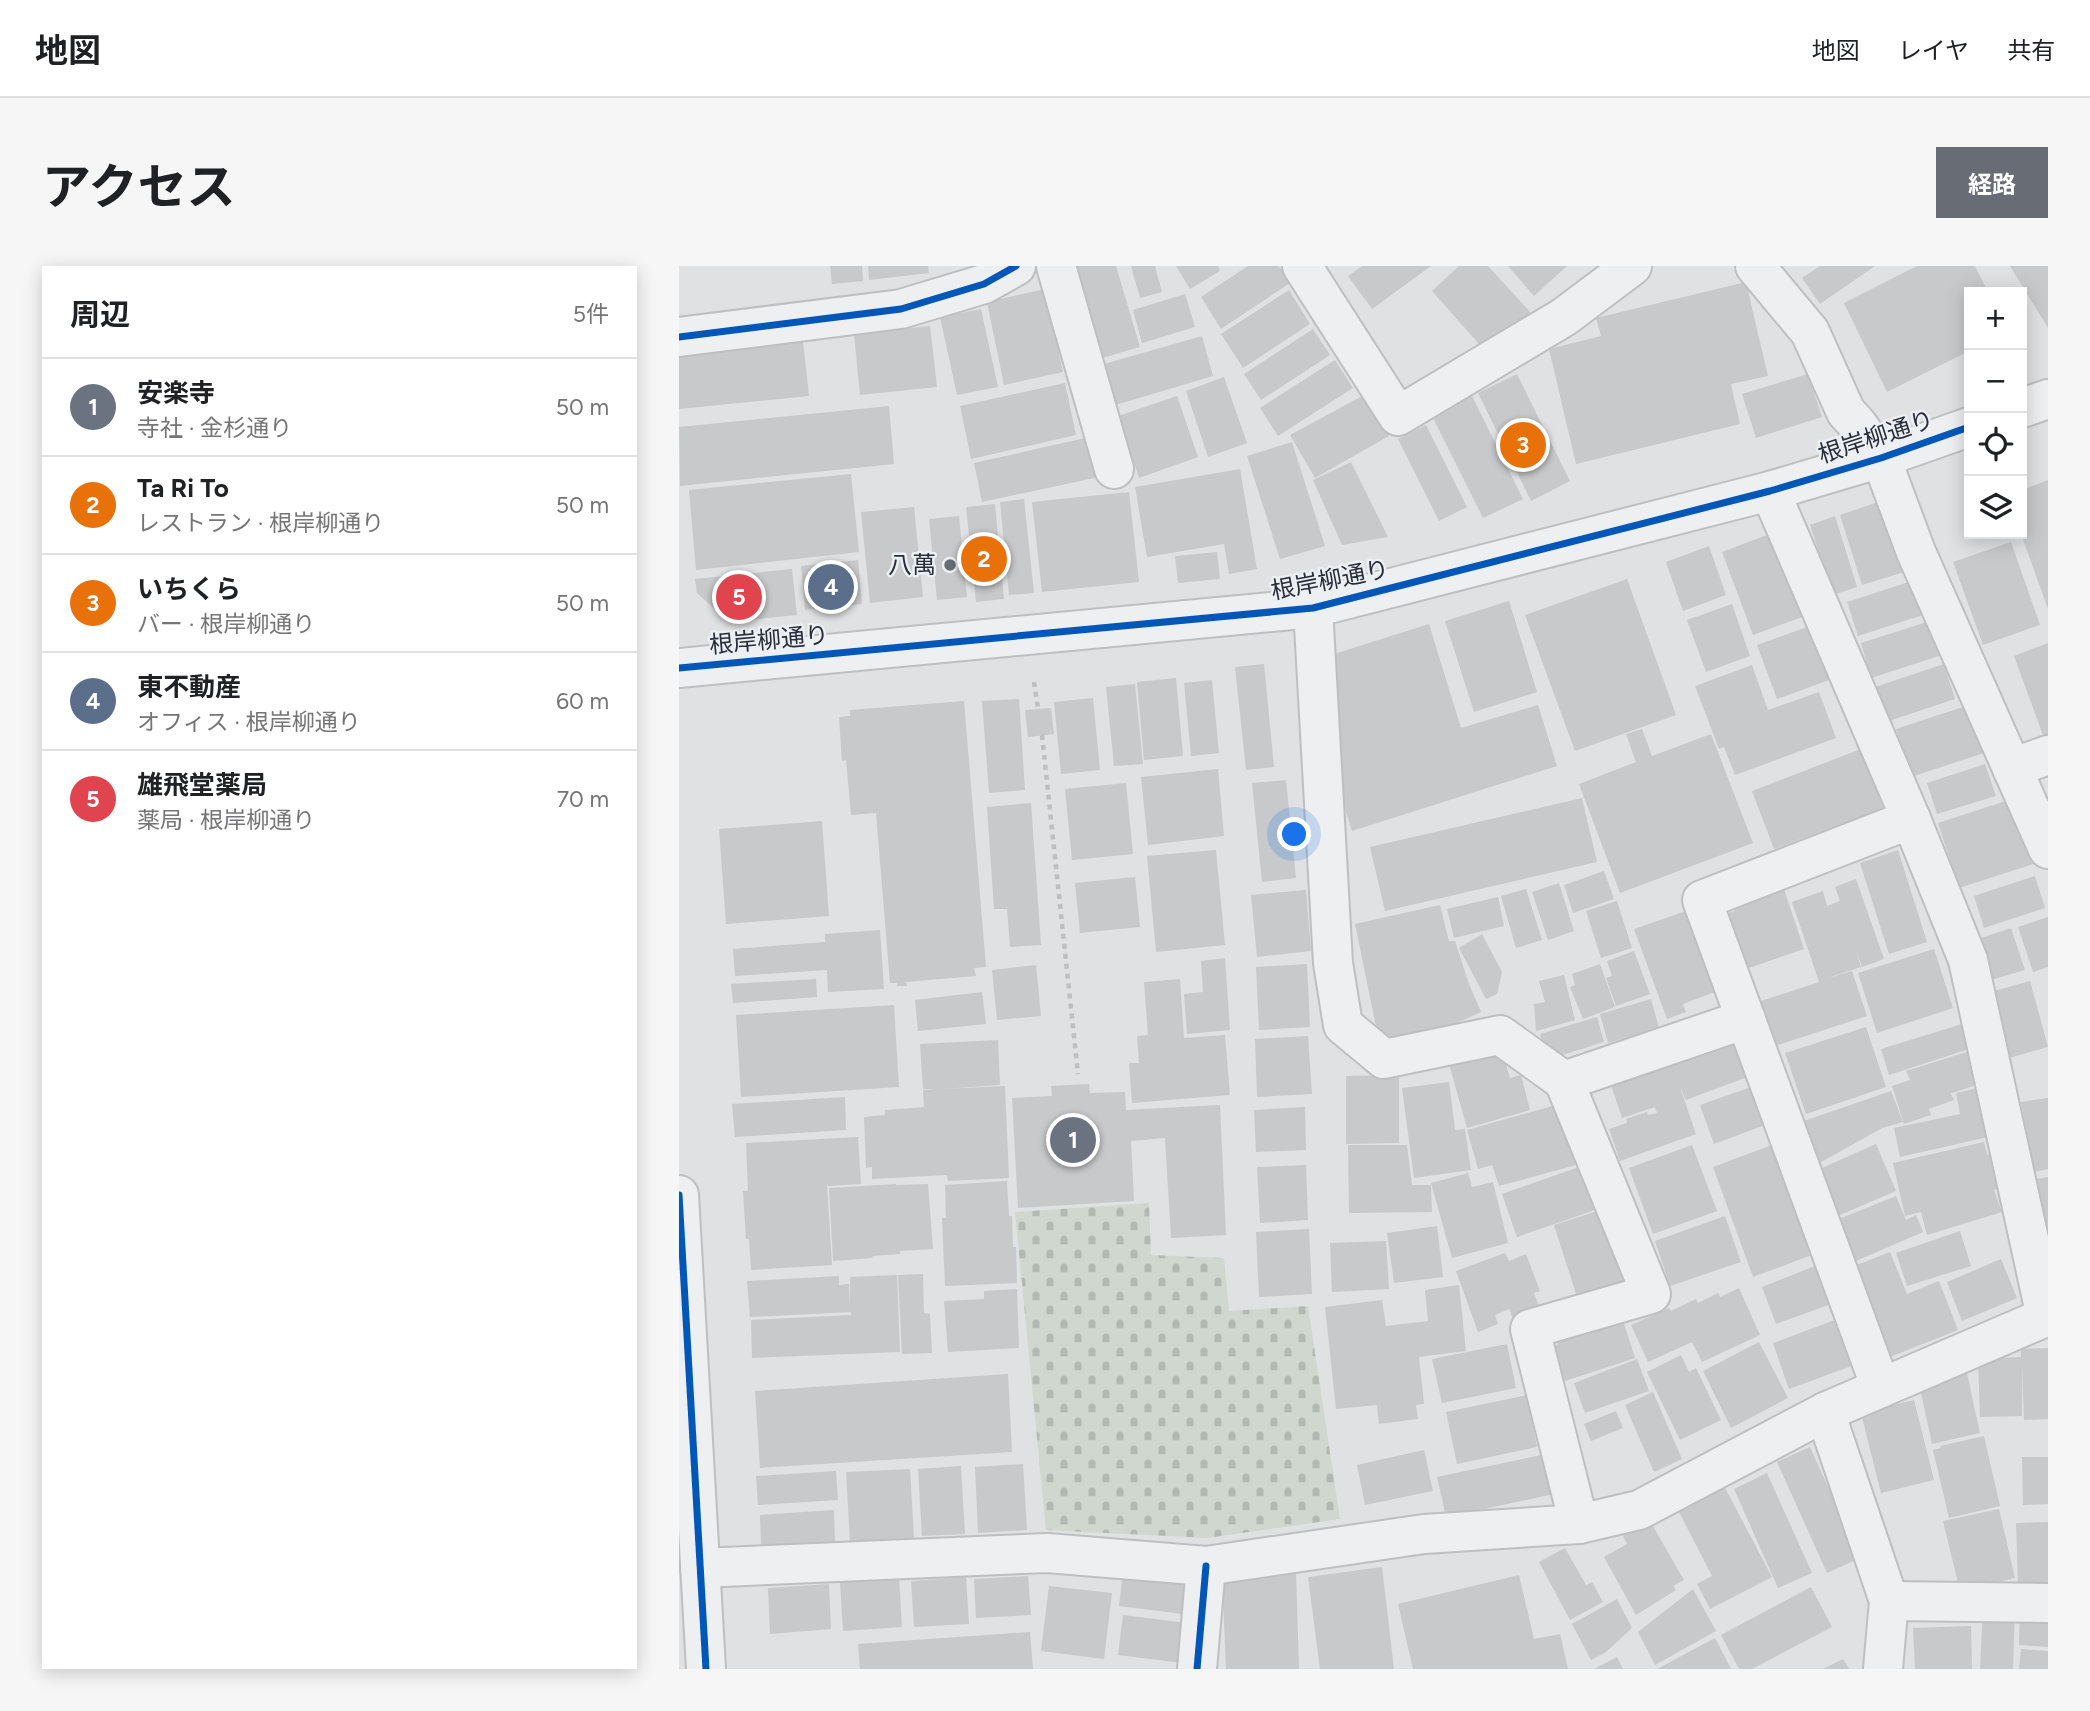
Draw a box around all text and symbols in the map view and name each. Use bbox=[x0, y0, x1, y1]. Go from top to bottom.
text: 地図 bbox=[35, 31, 101, 70]
text: 地図 bbox=[1812, 36, 1860, 65]
text: レイヤ bbox=[1898, 36, 1969, 65]
text: 共有 bbox=[2007, 36, 2055, 65]
button: 経路 bbox=[1936, 147, 2048, 218]
text: アクセス bbox=[42, 157, 236, 216]
map controls bbox=[1964, 287, 2027, 539]
button: + bbox=[1964, 287, 2027, 350]
text: 周辺 bbox=[70, 296, 130, 333]
text: 5件 bbox=[573, 300, 609, 328]
button: − bbox=[1964, 350, 2027, 413]
text: 安楽寺 bbox=[137, 377, 215, 409]
text: 1 bbox=[88, 393, 98, 421]
text: 50 m bbox=[556, 393, 609, 421]
street label: 根岸柳通り bbox=[1814, 404, 1937, 469]
button: locate bbox=[1964, 413, 2027, 476]
text: 寺社 · 金杉通り bbox=[137, 414, 292, 442]
pin: 3 bbox=[1500, 419, 1546, 471]
text: Ta Ri To bbox=[137, 472, 229, 504]
button: layers bbox=[1964, 476, 2027, 539]
text: 2 bbox=[86, 491, 100, 519]
text: 50 m bbox=[556, 491, 609, 519]
text: レストラン · 根岸柳通り bbox=[137, 509, 384, 537]
pin: 2 bbox=[961, 533, 1007, 585]
place label: 八萬 bbox=[888, 550, 936, 579]
street label: 根岸柳通り bbox=[1268, 554, 1392, 605]
marker: 八萬 bbox=[942, 557, 958, 573]
pin: 4 bbox=[808, 561, 854, 613]
pin: 5 bbox=[716, 571, 762, 623]
text: いちくら bbox=[137, 573, 241, 605]
text: 3 bbox=[87, 589, 99, 617]
text: 50 m bbox=[556, 589, 609, 617]
text: バー · 根岸柳通り bbox=[137, 610, 315, 638]
street label: 根岸柳通り bbox=[708, 620, 830, 659]
text: 東不動産 bbox=[137, 671, 241, 703]
text: 4 bbox=[86, 687, 100, 715]
text: 60 m bbox=[556, 687, 609, 715]
text: オフィス · 根岸柳通り bbox=[137, 708, 361, 736]
text: 雄飛堂薬局 bbox=[137, 769, 267, 801]
text: 5 bbox=[86, 785, 100, 813]
text: 70 m bbox=[557, 785, 609, 813]
text: 薬局 · 根岸柳通り bbox=[137, 806, 315, 834]
your location bbox=[1277, 817, 1311, 851]
pin: 1 bbox=[1050, 1114, 1096, 1166]

